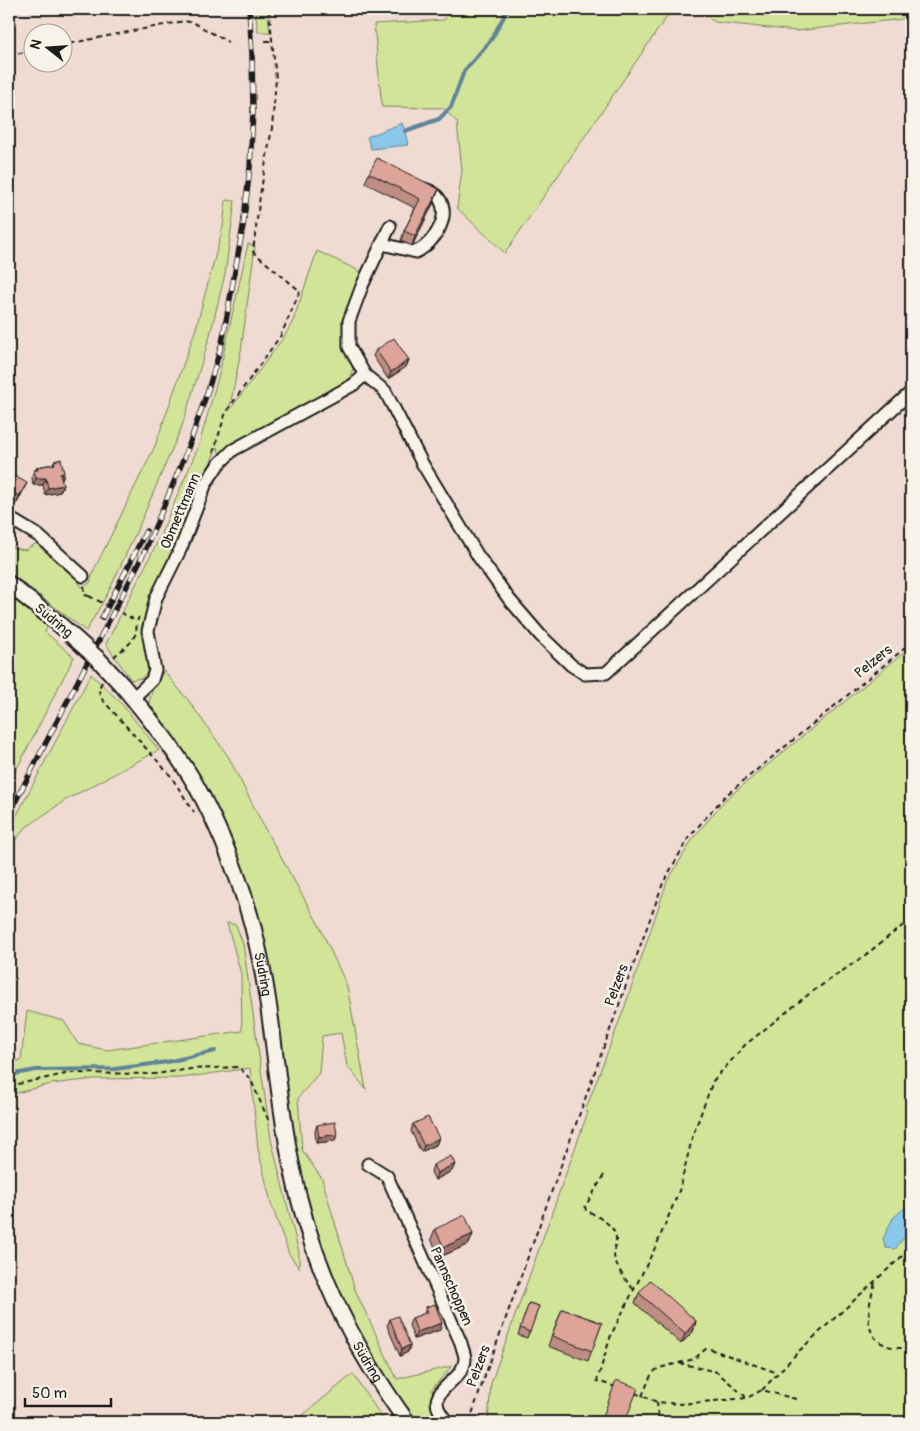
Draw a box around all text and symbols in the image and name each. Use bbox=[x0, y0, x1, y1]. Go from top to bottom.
north arrow bbox=[22, 22, 72, 72]
text: N bbox=[27, 37, 46, 51]
street label: Obmettmann bbox=[157, 471, 204, 552]
street label: Südring bbox=[31, 600, 76, 641]
street label: Pelzers bbox=[851, 641, 896, 682]
street label: Südring bbox=[250, 950, 275, 997]
street label: Pelzers bbox=[601, 961, 632, 1008]
street label: Pannschoppen bbox=[427, 1244, 476, 1328]
street label: Südring bbox=[348, 1338, 386, 1385]
street label: Pelzers bbox=[463, 1342, 494, 1389]
scale bar bbox=[25, 1376, 111, 1408]
text: 50 m bbox=[32, 1384, 67, 1403]

